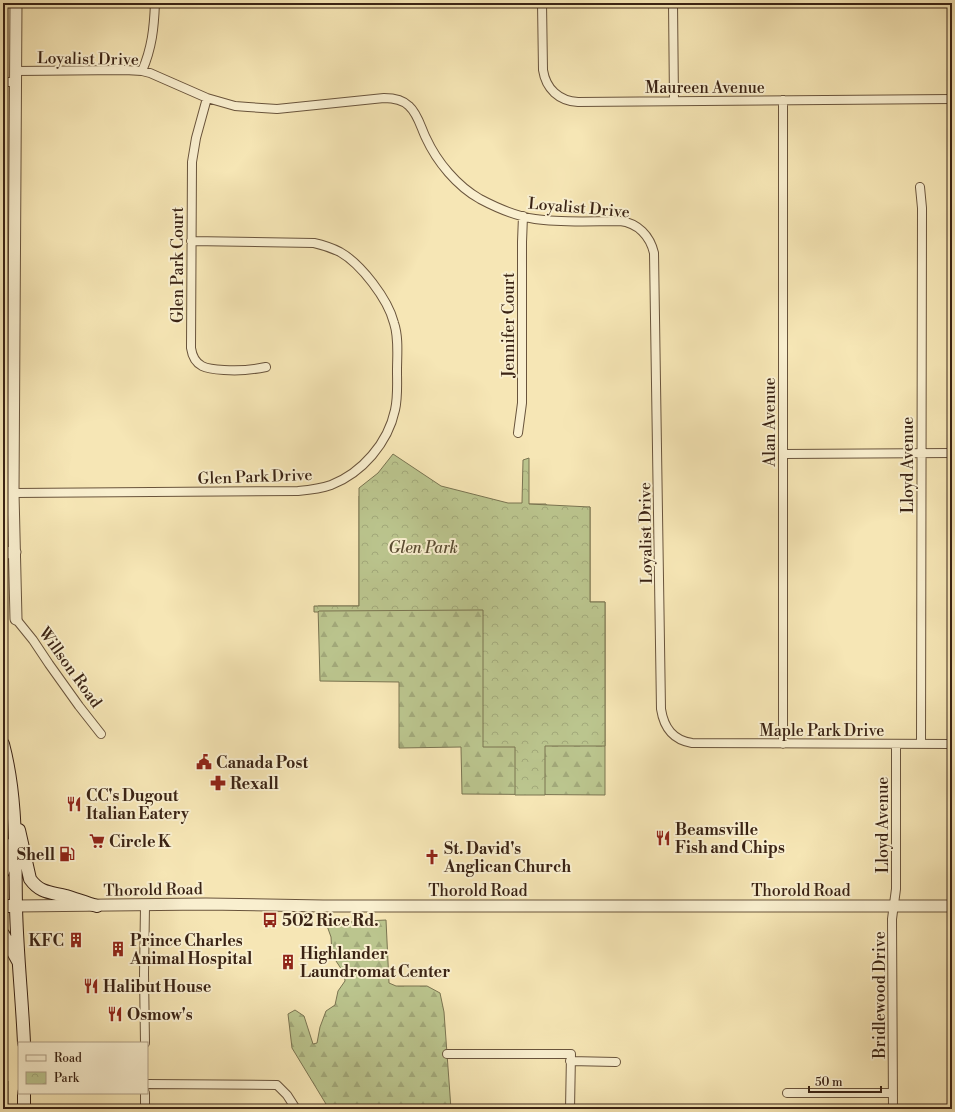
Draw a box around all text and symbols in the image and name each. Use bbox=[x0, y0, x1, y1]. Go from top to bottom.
street label: Loyalist Drive bbox=[37, 48, 139, 70]
street label: Maureen Avenue bbox=[645, 78, 765, 98]
street label: Loyalist Drive bbox=[527, 194, 631, 222]
street label: Glen Park Court bbox=[168, 207, 188, 323]
street label: Jennifer Court bbox=[499, 272, 519, 379]
street label: Alan Avenue bbox=[760, 377, 780, 468]
street label: Lloyd Avenue bbox=[898, 417, 918, 513]
street label: Glen Park Drive bbox=[197, 465, 313, 489]
street label: Loyalist Drive bbox=[635, 482, 657, 584]
park label: Glen Park bbox=[388, 538, 458, 558]
street label: Willson Road bbox=[34, 623, 106, 712]
street label: Maple Park Drive bbox=[760, 721, 884, 741]
public building icon: Canada Post bbox=[195, 753, 213, 771]
place label: Canada Post bbox=[216, 753, 309, 773]
pharmacy icon: Rexall bbox=[209, 774, 227, 792]
place label: Rexall bbox=[230, 774, 280, 794]
street label: Lloyd Avenue bbox=[873, 777, 893, 873]
place label: CC's Dugout Italian Eatery bbox=[86, 786, 190, 824]
restaurant icon: CC's Dugout Italian Eatery bbox=[65, 795, 83, 813]
place label: Beamsville Fish and Chips bbox=[675, 820, 785, 858]
restaurant icon: Beamsville Fish and Chips bbox=[654, 829, 672, 847]
supermarket icon: Circle K bbox=[88, 832, 106, 850]
place label: Circle K bbox=[109, 832, 172, 852]
place label: St. David's Anglican Church bbox=[443, 839, 571, 877]
place label: Shell bbox=[17, 845, 56, 865]
fuel station icon: Shell bbox=[58, 845, 76, 863]
church icon: St. David's Anglican Church bbox=[423, 848, 441, 866]
street label: Thorold Road bbox=[103, 879, 203, 901]
street label: Thorold Road bbox=[428, 881, 528, 901]
street label: Thorold Road bbox=[751, 881, 851, 901]
bus stop icon: 502 Rice Rd. bbox=[261, 911, 279, 929]
place label: 502 Rice Rd. bbox=[282, 911, 379, 931]
place label: KFC bbox=[28, 931, 64, 951]
building icon: KFC bbox=[67, 931, 85, 949]
place label: Prince Charles Animal Hospital bbox=[129, 931, 253, 969]
street label: Bridlewood Drive bbox=[870, 931, 890, 1060]
building icon: Prince Charles Animal Hospital bbox=[109, 940, 127, 958]
place label: Highlander Laundromat Center bbox=[300, 944, 450, 982]
building icon: Highlander Laundromat Center bbox=[279, 953, 297, 971]
restaurant icon: Halibut House bbox=[82, 977, 100, 995]
place label: Halibut House bbox=[103, 977, 212, 997]
restaurant icon: Osmow's bbox=[106, 1005, 124, 1023]
place label: Osmow's bbox=[127, 1005, 193, 1025]
legend bbox=[18, 1042, 148, 1094]
text: Road bbox=[54, 1051, 82, 1066]
scale bar bbox=[809, 1068, 881, 1094]
text: Park bbox=[54, 1071, 80, 1086]
text: 50 m bbox=[815, 1075, 843, 1090]

